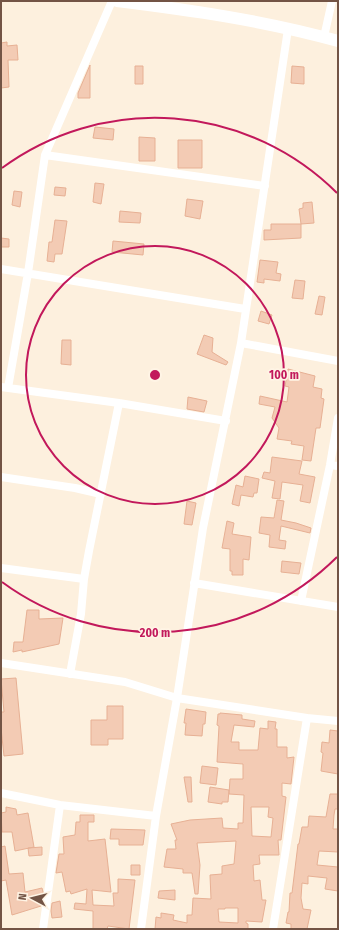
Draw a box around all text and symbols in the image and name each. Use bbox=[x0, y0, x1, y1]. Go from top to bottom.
centre of rings bbox=[148, 368, 162, 382]
text: 100 m bbox=[269, 368, 299, 382]
text: 200 m bbox=[139, 626, 170, 640]
north arrow bbox=[12, 878, 52, 918]
text: N bbox=[16, 893, 29, 901]

